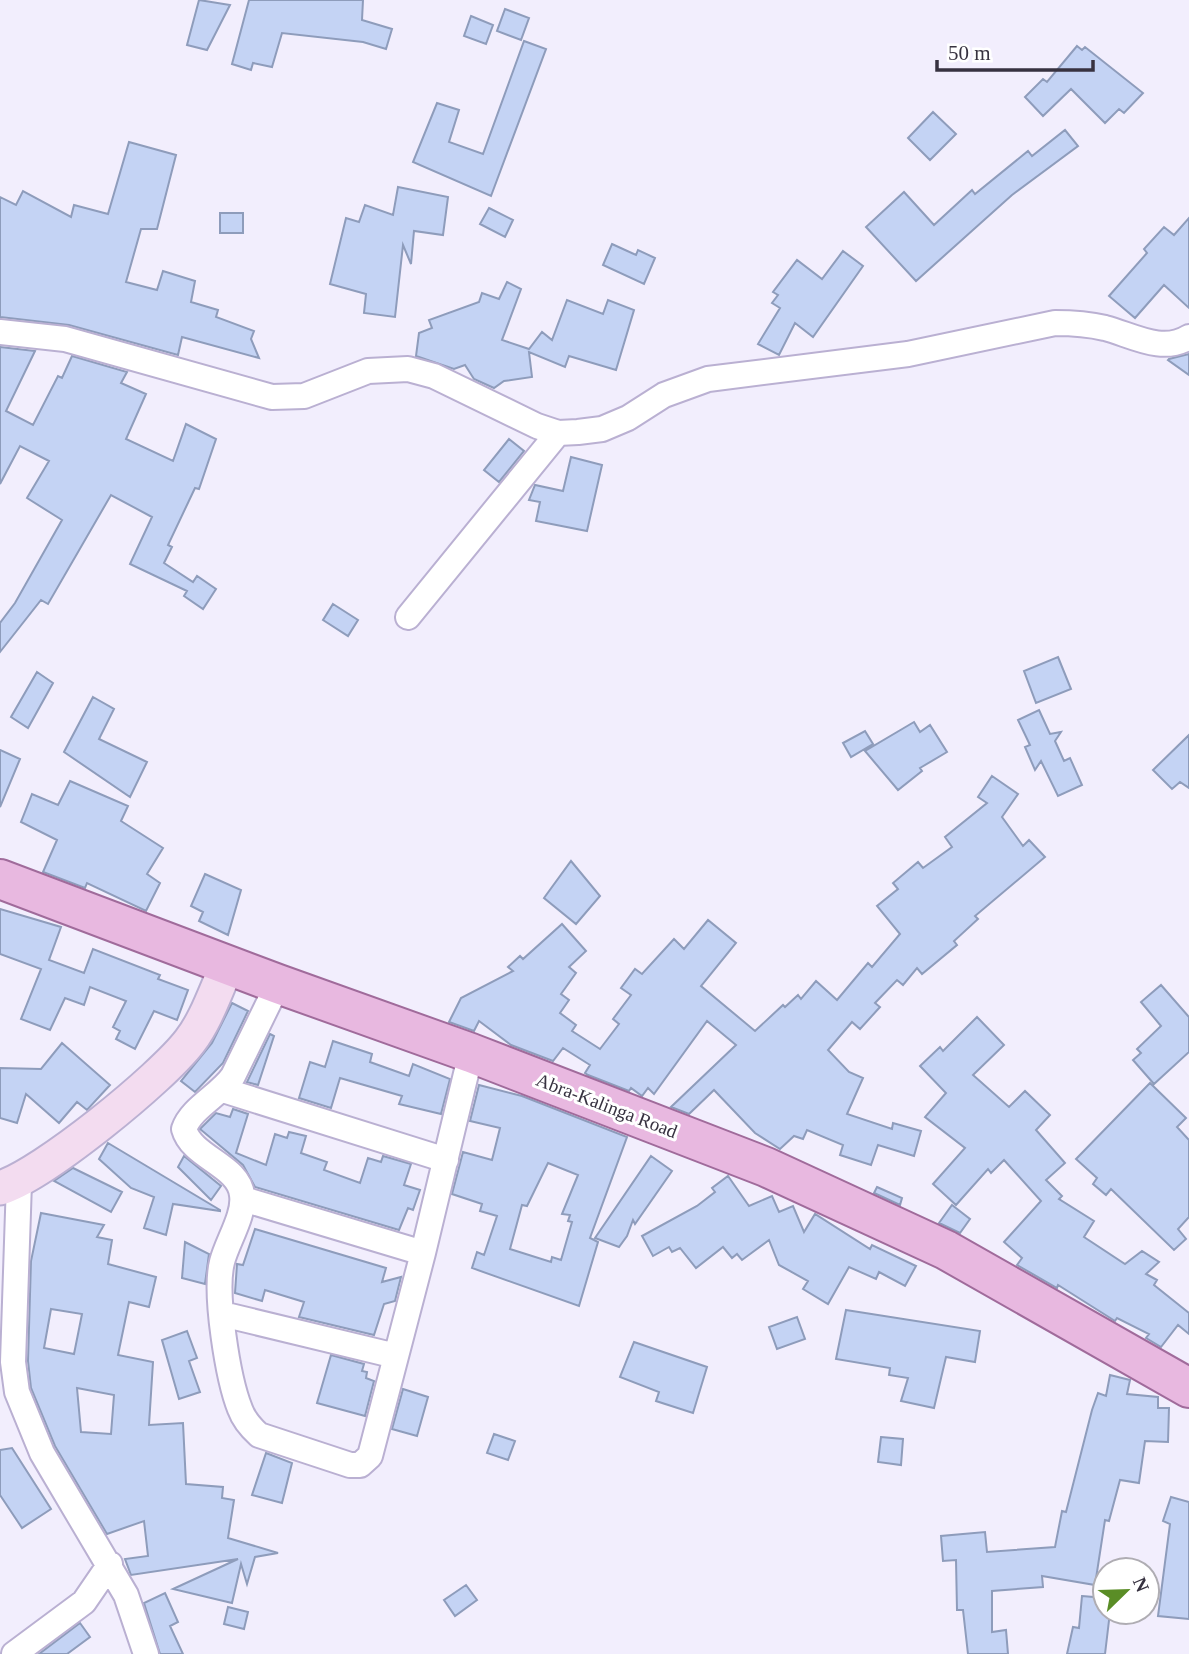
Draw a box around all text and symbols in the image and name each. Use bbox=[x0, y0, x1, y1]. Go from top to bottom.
scale bar bbox=[937, 28, 1093, 72]
text: 50 m bbox=[948, 41, 991, 65]
street label: Abra-Kalinga Road bbox=[533, 1069, 681, 1142]
north arrow bbox=[1091, 1556, 1161, 1626]
text: N bbox=[1129, 1574, 1154, 1595]

